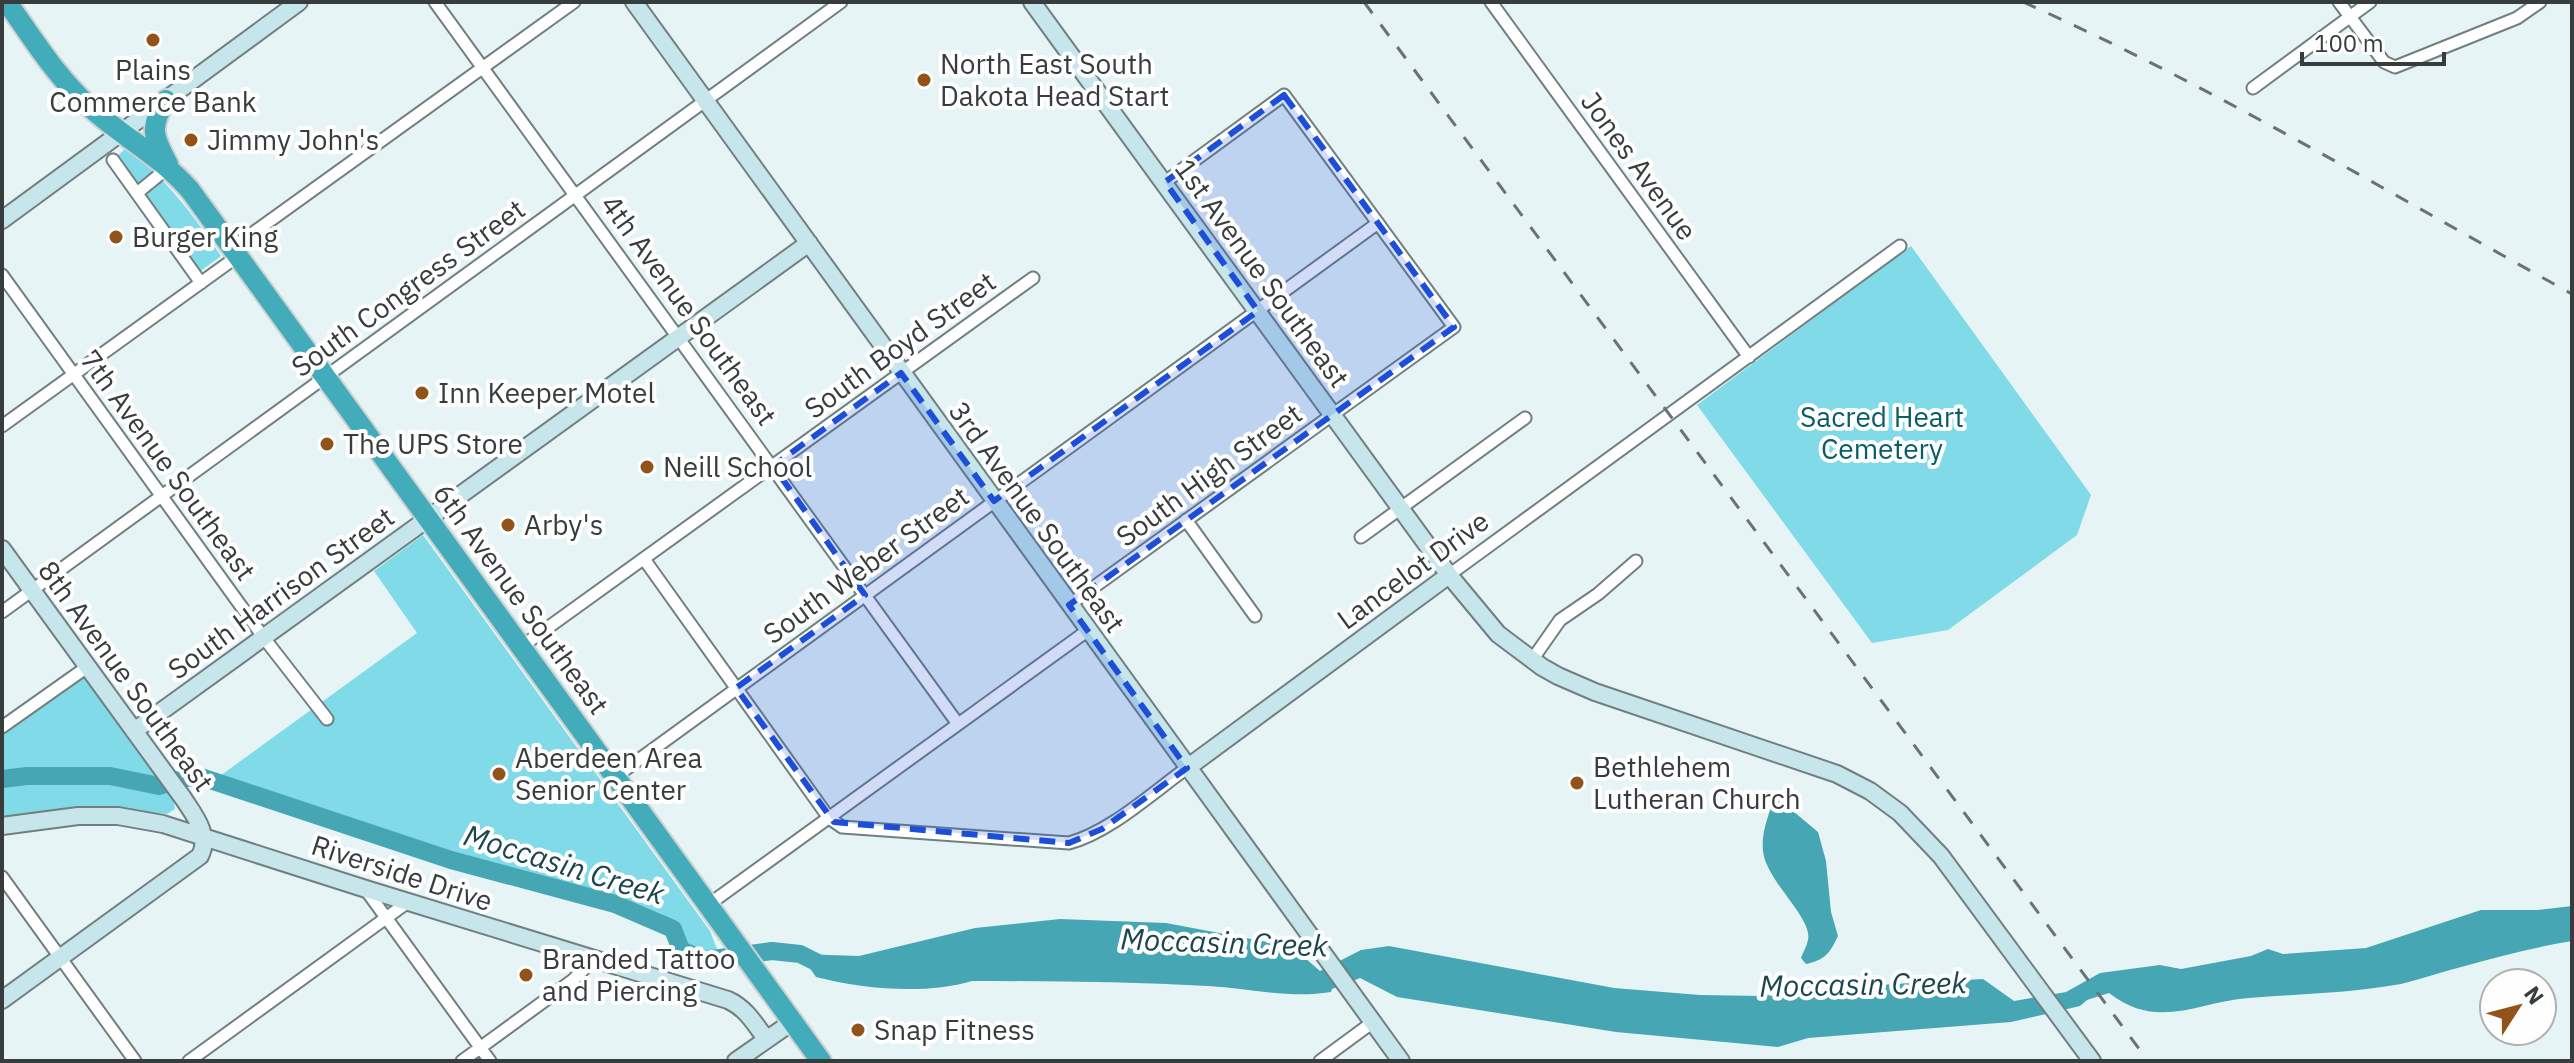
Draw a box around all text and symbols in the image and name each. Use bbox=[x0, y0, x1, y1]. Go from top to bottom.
scale bar bbox=[2302, 16, 2444, 66]
text: 100 m bbox=[2314, 27, 2384, 59]
marker: Plains Commerce Bank bbox=[144, 31, 162, 49]
place label: North East South Dakota Head Start bbox=[940, 45, 1169, 114]
place label: Plains Commerce Bank bbox=[49, 51, 257, 120]
marker: North East South Dakota Head Start bbox=[915, 71, 933, 89]
street label: Jones Avenue bbox=[1573, 84, 1706, 247]
place label: Jimmy John's bbox=[207, 121, 379, 158]
marker: Jimmy John's bbox=[182, 131, 200, 149]
street label: 1st Avenue Southeast bbox=[1167, 151, 1358, 394]
street label: 4th Avenue Southeast bbox=[593, 187, 786, 432]
street label: South Congress Street bbox=[284, 190, 532, 385]
place label: Burger King bbox=[132, 218, 278, 255]
marker: Burger King bbox=[107, 228, 125, 246]
street label: South Boyd Street bbox=[797, 263, 1003, 426]
street label: 7th Avenue Southeast bbox=[72, 342, 265, 587]
place label: Inn Keeper Motel bbox=[438, 374, 655, 411]
marker: Inn Keeper Motel bbox=[413, 384, 431, 402]
street label: 3rd Avenue Southeast bbox=[941, 394, 1134, 640]
street label: South High Street bbox=[1108, 395, 1309, 555]
park label: Sacred Heart Cemetery bbox=[1800, 398, 1964, 467]
place label: The UPS Store bbox=[343, 425, 523, 462]
marker: The UPS Store bbox=[318, 435, 336, 453]
place label: Neill School bbox=[663, 448, 812, 485]
marker: Neill School bbox=[638, 458, 656, 476]
street label: 6th Avenue Southeast bbox=[425, 476, 618, 721]
street label: South Weber Street bbox=[756, 478, 976, 652]
street label: South Harrison Street bbox=[160, 498, 401, 687]
street label: Lancelot Drive bbox=[1329, 502, 1496, 637]
place label: Arby's bbox=[524, 506, 603, 543]
marker: Arby's bbox=[499, 516, 517, 534]
street label: 8th Avenue Southeast bbox=[30, 553, 223, 798]
place label: Aberdeen Area Senior Center bbox=[515, 739, 703, 808]
place label: Bethlehem Lutheran Church bbox=[1593, 748, 1801, 817]
marker: Aberdeen Area Senior Center bbox=[490, 765, 508, 783]
marker: Bethlehem Lutheran Church bbox=[1568, 774, 1586, 792]
water label: Moccasin Creek bbox=[460, 815, 670, 913]
street label: Riverside Drive bbox=[307, 826, 497, 919]
water label: Moccasin Creek bbox=[1120, 918, 1329, 965]
place label: Branded Tattoo and Piercing bbox=[542, 940, 735, 1009]
water label: Moccasin Creek bbox=[1759, 962, 1967, 1005]
marker: Branded Tattoo and Piercing bbox=[517, 966, 535, 984]
north arrow bbox=[2478, 967, 2558, 1047]
text: N bbox=[2518, 980, 2551, 1010]
place label: Snap Fitness bbox=[874, 1011, 1035, 1048]
marker: Snap Fitness bbox=[849, 1021, 867, 1039]

